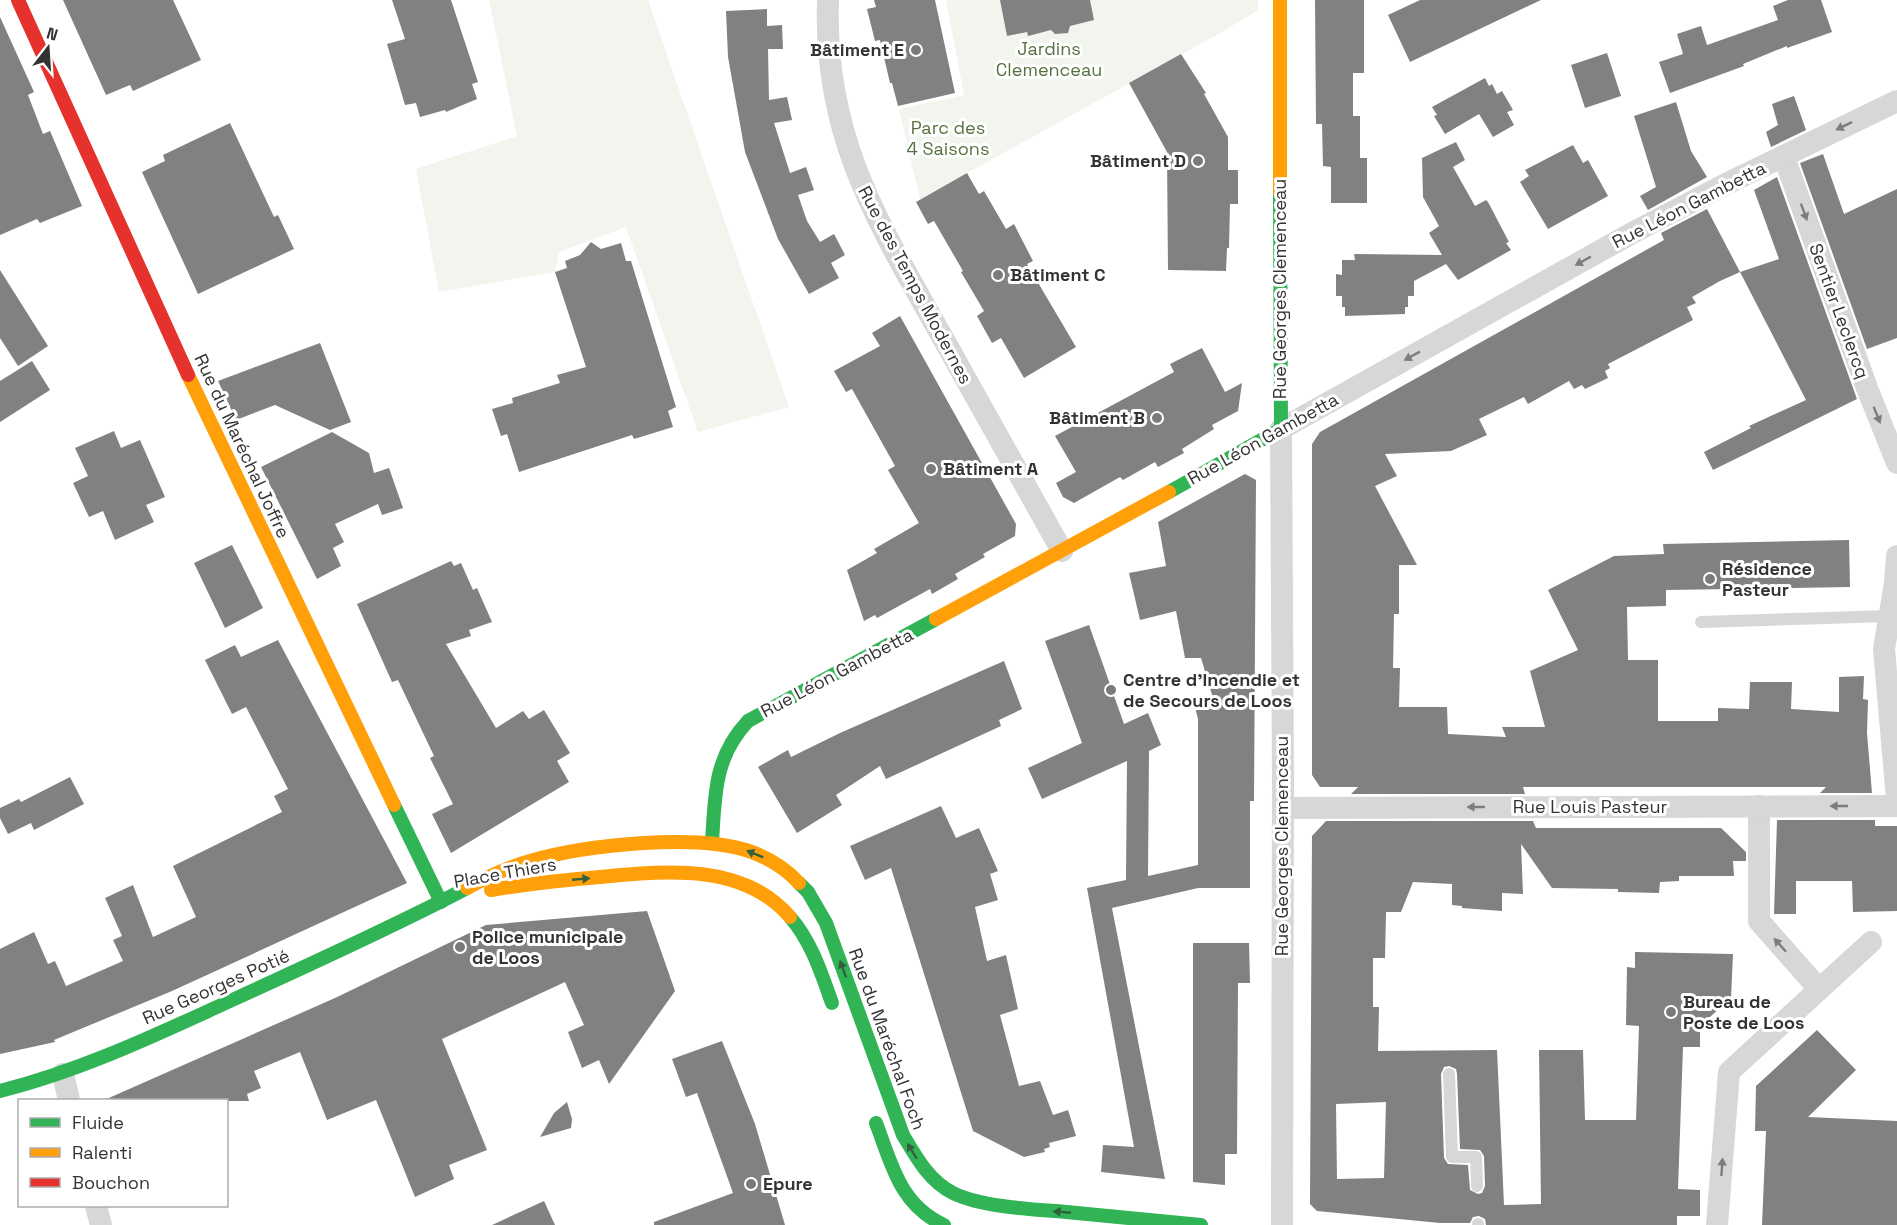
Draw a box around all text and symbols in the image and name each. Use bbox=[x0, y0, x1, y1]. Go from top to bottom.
north arrow bbox=[18, 18, 78, 78]
text: N bbox=[44, 23, 60, 46]
park label: Jardins Clemenceau bbox=[996, 37, 1102, 81]
place label: Bâtiment E bbox=[810, 38, 904, 61]
marker: Bâtiment E bbox=[909, 43, 923, 57]
park label: Parc des 4 Saisons bbox=[907, 116, 989, 160]
one-way arrow bbox=[1836, 122, 1853, 131]
place label: Bâtiment D bbox=[1090, 149, 1186, 172]
marker: Bâtiment D bbox=[1191, 154, 1205, 168]
street label: Rue Léon Gambetta bbox=[1608, 156, 1769, 253]
street label: Rue Georges Clemenceau bbox=[1268, 179, 1291, 399]
street label: Rue des Temps Modernes bbox=[853, 182, 977, 388]
one-way arrow bbox=[1799, 203, 1809, 221]
street label: Sentier Leclercq bbox=[1804, 240, 1875, 382]
one-way arrow bbox=[1574, 256, 1591, 266]
place label: Bâtiment C bbox=[1010, 263, 1106, 286]
marker: Bâtiment C bbox=[991, 268, 1005, 282]
street label: Rue du Maréchal Joffre bbox=[190, 350, 295, 542]
one-way arrow bbox=[1404, 351, 1421, 361]
street label: Rue Léon Gambetta bbox=[1183, 387, 1342, 490]
place label: Bâtiment B bbox=[1049, 406, 1145, 429]
one-way arrow bbox=[1873, 406, 1882, 424]
marker: Bâtiment B bbox=[1150, 411, 1164, 425]
place label: Bâtiment A bbox=[943, 457, 1039, 480]
marker: Bâtiment A bbox=[924, 462, 938, 476]
place label: Résidence Pasteur bbox=[1722, 557, 1812, 601]
marker: Résidence Pasteur bbox=[1703, 572, 1717, 586]
street label: Rue Léon Gambetta bbox=[757, 623, 917, 722]
place label: Centre d'Incendie et de Secours de Loos bbox=[1123, 668, 1300, 712]
marker: Centre d'Incendie et de Secours de Loos bbox=[1104, 683, 1118, 697]
street label: Rue Georges Clemenceau bbox=[1270, 736, 1293, 956]
street label: Rue Louis Pasteur bbox=[1513, 795, 1668, 818]
one-way arrow bbox=[1829, 801, 1848, 811]
one-way arrow bbox=[1466, 803, 1485, 812]
one-way arrow bbox=[746, 849, 764, 859]
street label: Place Thiers bbox=[452, 852, 558, 893]
one-way arrow bbox=[572, 874, 591, 884]
place label: Police municipale de Loos bbox=[472, 925, 623, 969]
one-way arrow bbox=[1774, 938, 1787, 953]
marker: Police municipale de Loos bbox=[453, 940, 467, 954]
street label: Rue Georges Potié bbox=[139, 944, 293, 1029]
street label: Rue du Maréchal Foch bbox=[844, 945, 931, 1133]
one-way arrow bbox=[837, 960, 847, 978]
place label: Bureau de Poste de Loos bbox=[1683, 990, 1804, 1034]
marker: Bureau de Poste de Loos bbox=[1664, 1005, 1678, 1019]
legend bbox=[18, 1099, 228, 1207]
text: Fluide bbox=[72, 1111, 124, 1134]
text: Ralenti bbox=[72, 1141, 132, 1164]
one-way arrow bbox=[906, 1143, 917, 1159]
one-way arrow bbox=[1717, 1157, 1727, 1176]
text: Bouchon bbox=[72, 1171, 150, 1194]
place label: Epure bbox=[763, 1172, 813, 1195]
marker: Epure bbox=[744, 1177, 758, 1191]
one-way arrow bbox=[1052, 1207, 1071, 1217]

